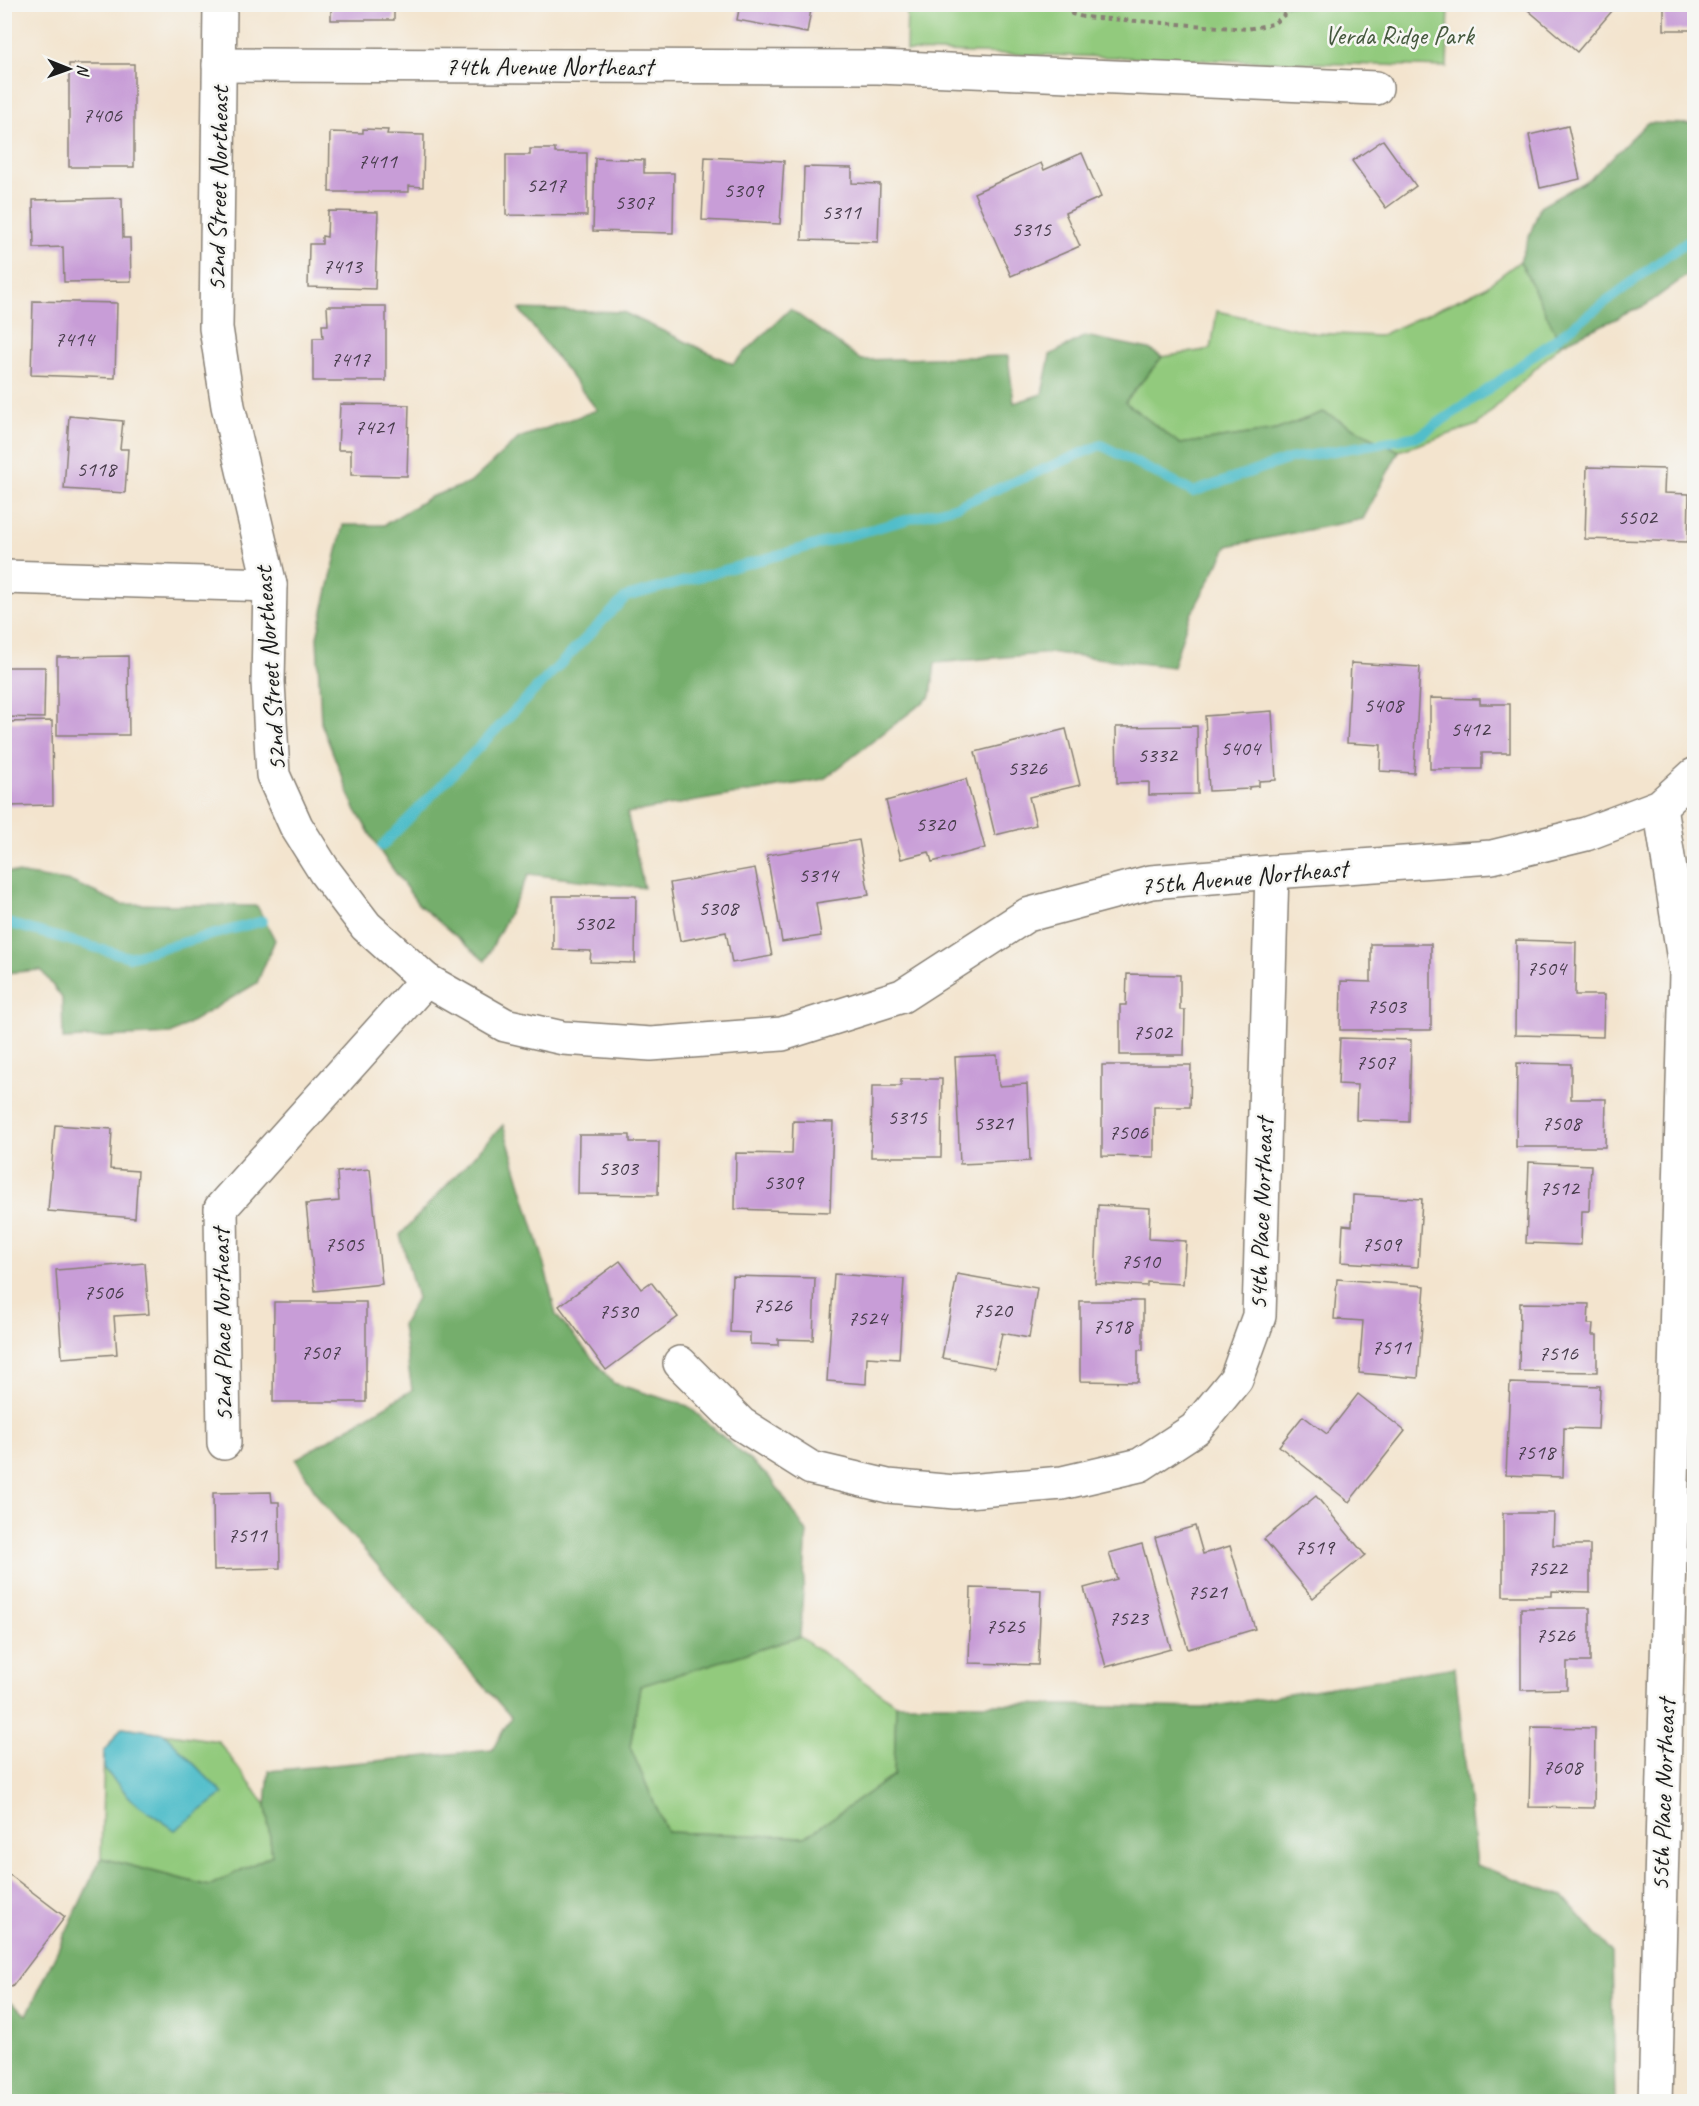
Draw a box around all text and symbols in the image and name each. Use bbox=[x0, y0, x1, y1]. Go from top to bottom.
park label: Verda Ridge Park bbox=[1324, 19, 1476, 52]
north arrow bbox=[39, 39, 99, 99]
street label: 74th Avenue Northeast bbox=[445, 50, 656, 83]
text: N bbox=[73, 64, 93, 77]
street label: 52nd Street Northeast bbox=[200, 84, 236, 292]
house number: 7406 bbox=[82, 101, 123, 129]
house number: 7411 bbox=[357, 147, 398, 175]
house number: 5217 bbox=[526, 171, 567, 199]
house number: 5309 bbox=[723, 176, 765, 204]
house number: 5307 bbox=[614, 188, 655, 216]
house number: 5311 bbox=[821, 198, 862, 226]
house number: 5315 bbox=[1011, 215, 1052, 243]
house number: 7413 bbox=[322, 252, 364, 280]
house number: 7414 bbox=[54, 325, 96, 353]
house number: 7417 bbox=[330, 345, 371, 373]
house number: 7421 bbox=[354, 413, 395, 441]
house number: 5118 bbox=[76, 455, 118, 483]
house number: 5502 bbox=[1617, 503, 1659, 531]
street label: 52nd Street Northeast bbox=[246, 563, 294, 772]
house number: 5408 bbox=[1363, 691, 1405, 719]
house number: 5412 bbox=[1450, 715, 1492, 743]
house number: 5404 bbox=[1220, 734, 1262, 762]
house number: 5332 bbox=[1137, 741, 1179, 769]
house number: 5326 bbox=[1007, 754, 1048, 782]
house number: 5320 bbox=[915, 810, 957, 838]
street label: 75th Avenue Northeast bbox=[1139, 851, 1352, 902]
house number: 5314 bbox=[798, 861, 840, 889]
house number: 5308 bbox=[698, 894, 740, 922]
house number: 5302 bbox=[574, 909, 616, 937]
house number: 7504 bbox=[1526, 954, 1568, 982]
house number: 7503 bbox=[1366, 992, 1408, 1020]
house number: 7502 bbox=[1132, 1018, 1174, 1046]
house number: 7507 bbox=[1355, 1048, 1396, 1076]
house number: 5315 bbox=[887, 1103, 928, 1131]
house number: 5321 bbox=[973, 1109, 1014, 1137]
house number: 7508 bbox=[1541, 1109, 1583, 1137]
street label: 54th Place Northeast bbox=[1241, 1114, 1281, 1311]
house number: 7506 bbox=[1108, 1118, 1149, 1146]
house number: 5303 bbox=[598, 1154, 640, 1182]
house number: 5309 bbox=[763, 1168, 805, 1196]
house number: 7512 bbox=[1539, 1174, 1581, 1202]
street label: 52nd Place Northeast bbox=[204, 1225, 240, 1422]
house number: 7505 bbox=[324, 1230, 365, 1258]
house number: 7509 bbox=[1361, 1230, 1403, 1258]
house number: 7510 bbox=[1120, 1247, 1162, 1275]
house number: 7506 bbox=[83, 1278, 124, 1306]
house number: 7526 bbox=[752, 1291, 793, 1319]
house number: 7520 bbox=[972, 1296, 1014, 1324]
house number: 7530 bbox=[598, 1297, 640, 1325]
house number: 7524 bbox=[847, 1304, 889, 1332]
house number: 7518 bbox=[1092, 1312, 1134, 1340]
house number: 7511 bbox=[1371, 1333, 1412, 1361]
house number: 7507 bbox=[300, 1338, 341, 1366]
house number: 7516 bbox=[1538, 1339, 1579, 1367]
house number: 7518 bbox=[1515, 1438, 1557, 1466]
house number: 7511 bbox=[227, 1521, 268, 1549]
house number: 7519 bbox=[1294, 1533, 1336, 1561]
house number: 7522 bbox=[1527, 1554, 1569, 1582]
house number: 7521 bbox=[1187, 1578, 1228, 1606]
house number: 7523 bbox=[1108, 1604, 1150, 1632]
house number: 7525 bbox=[985, 1612, 1026, 1640]
house number: 7526 bbox=[1535, 1621, 1576, 1649]
street label: 55th Place Northeast bbox=[1643, 1695, 1683, 1892]
house number: 7608 bbox=[1542, 1753, 1584, 1781]

